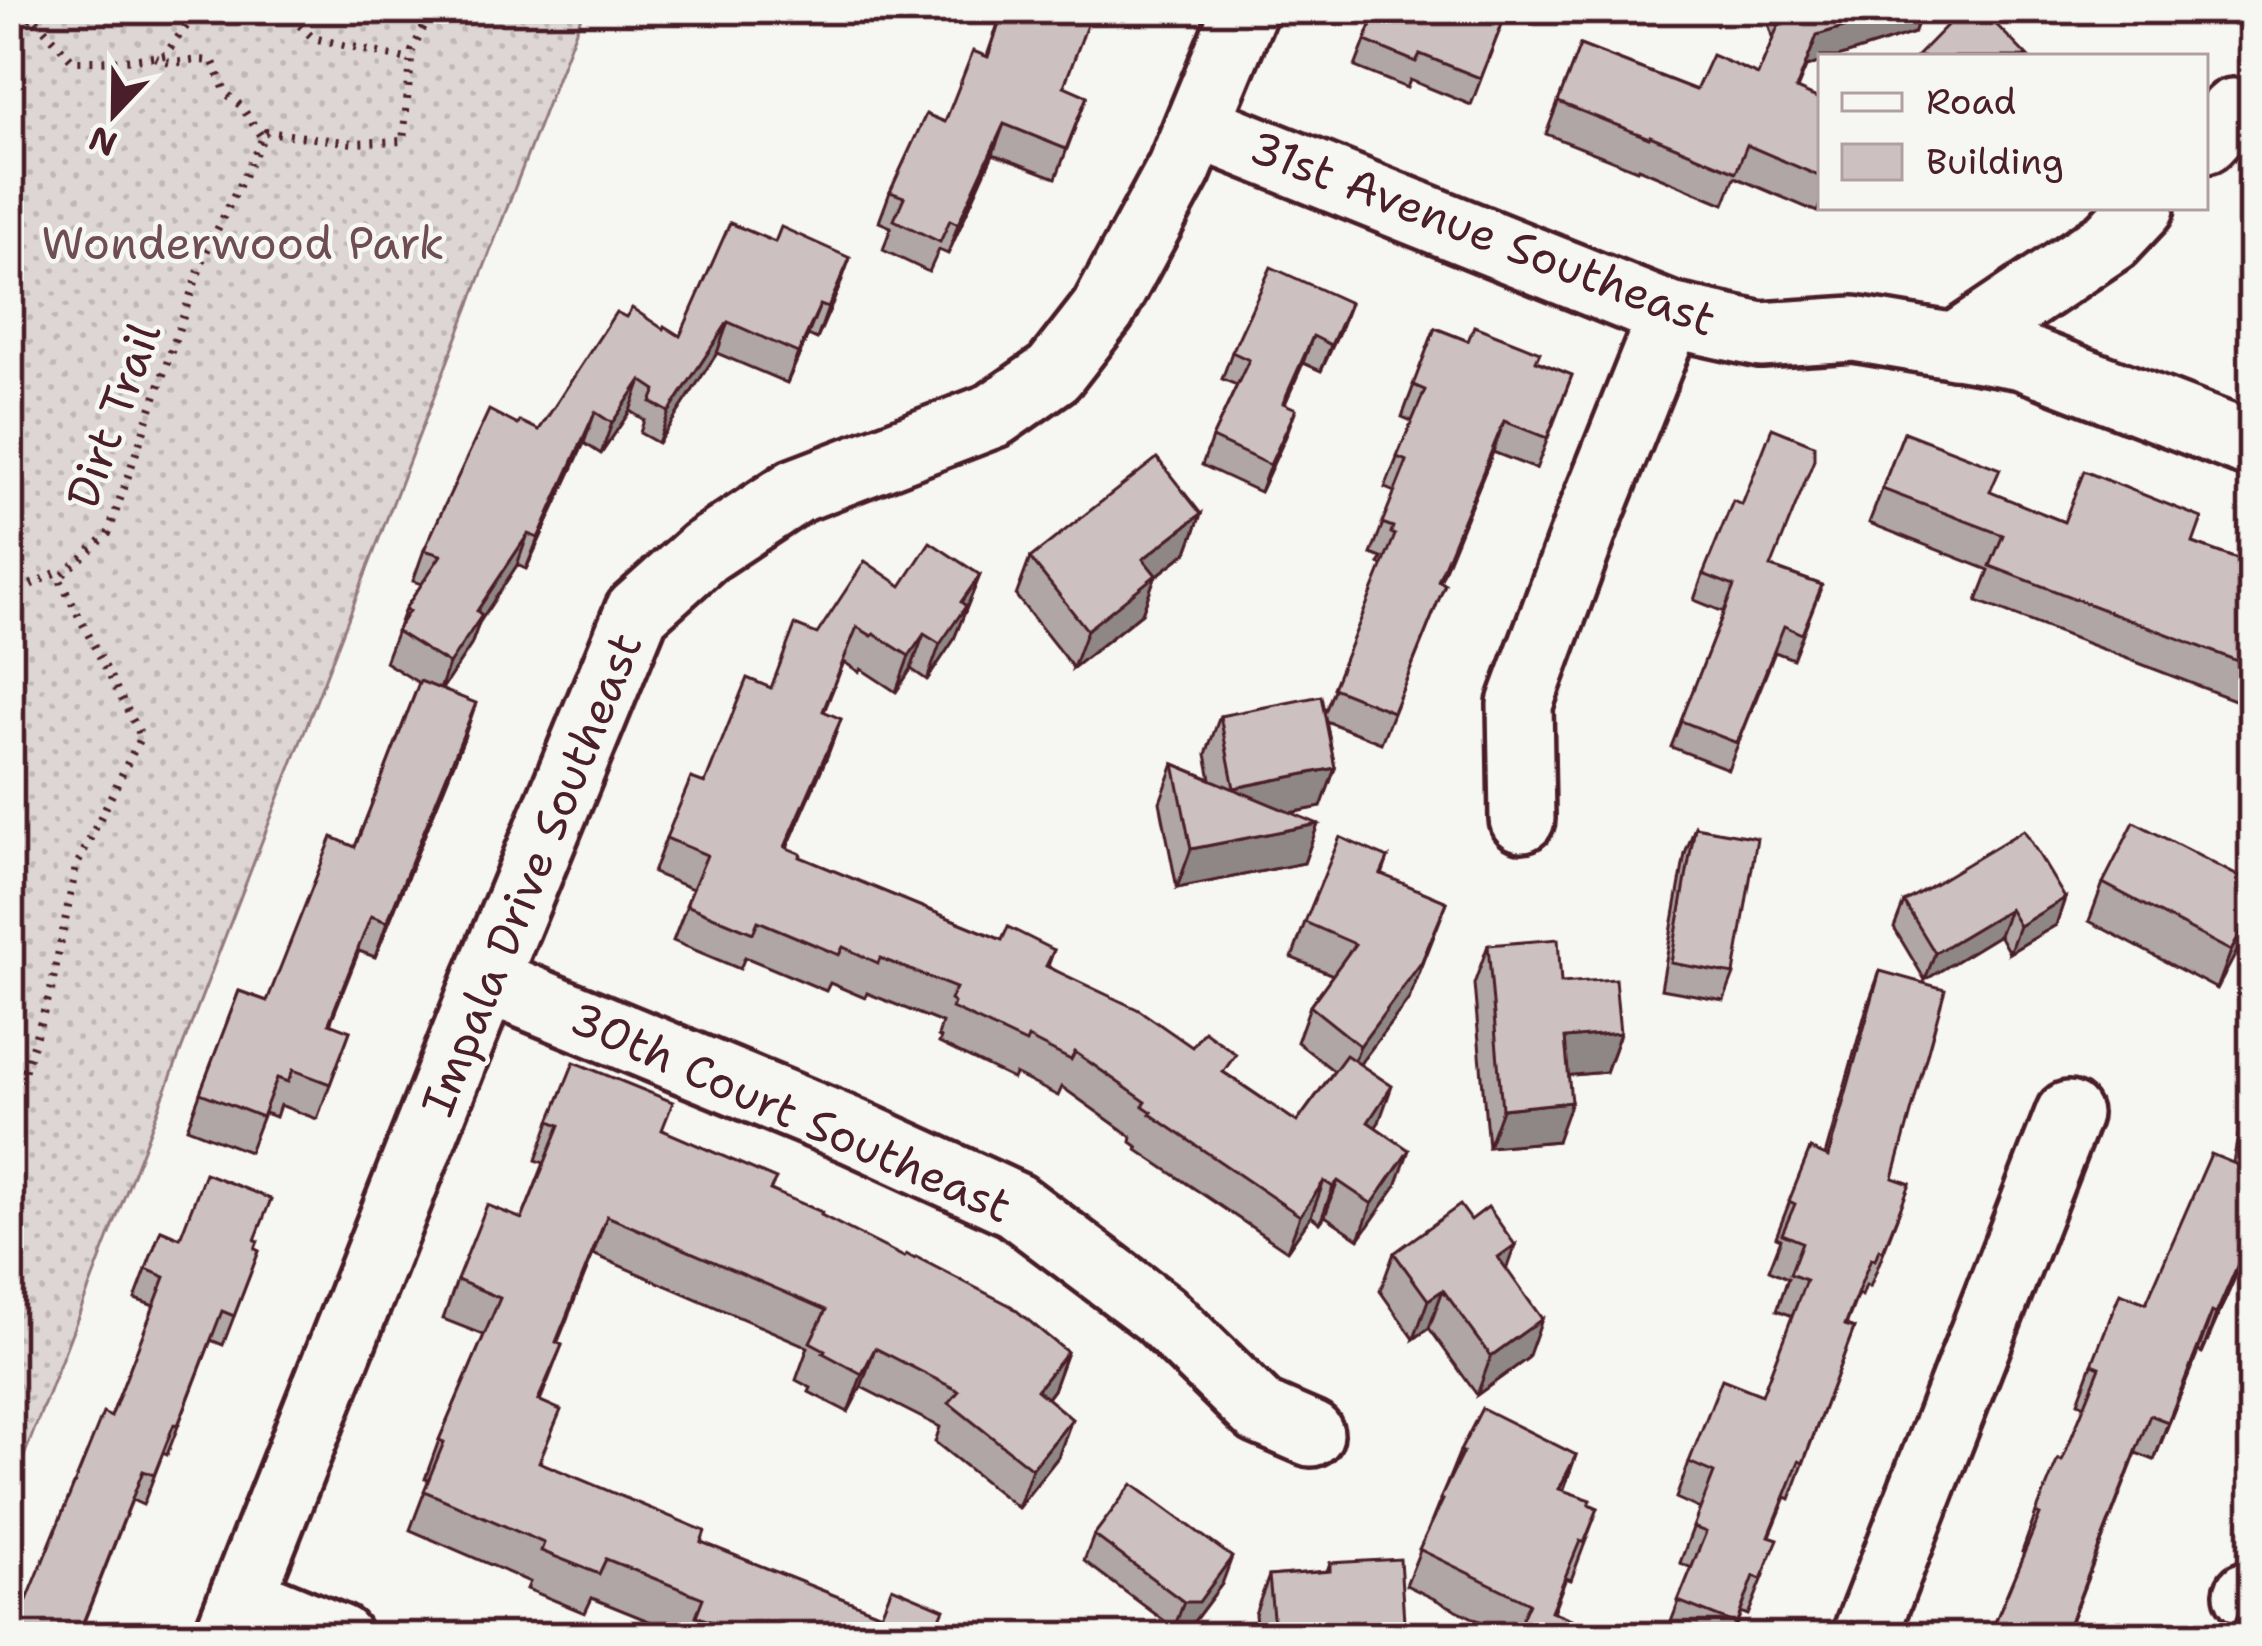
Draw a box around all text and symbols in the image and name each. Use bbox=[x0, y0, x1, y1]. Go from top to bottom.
north arrow bbox=[54, 54, 174, 174]
legend bbox=[1818, 54, 2208, 210]
text: Road bbox=[1926, 77, 2016, 126]
text: N bbox=[82, 116, 123, 167]
street label: 31st Avenue Southeast bbox=[1241, 116, 1725, 350]
text: Building bbox=[1926, 137, 2064, 186]
park label: Wonderwood Park bbox=[41, 213, 445, 273]
street label: Dirt Trail bbox=[52, 314, 174, 516]
street label: Impala Drive Southeast bbox=[407, 624, 655, 1124]
street label: 30th Court Southeast bbox=[561, 988, 1021, 1236]

